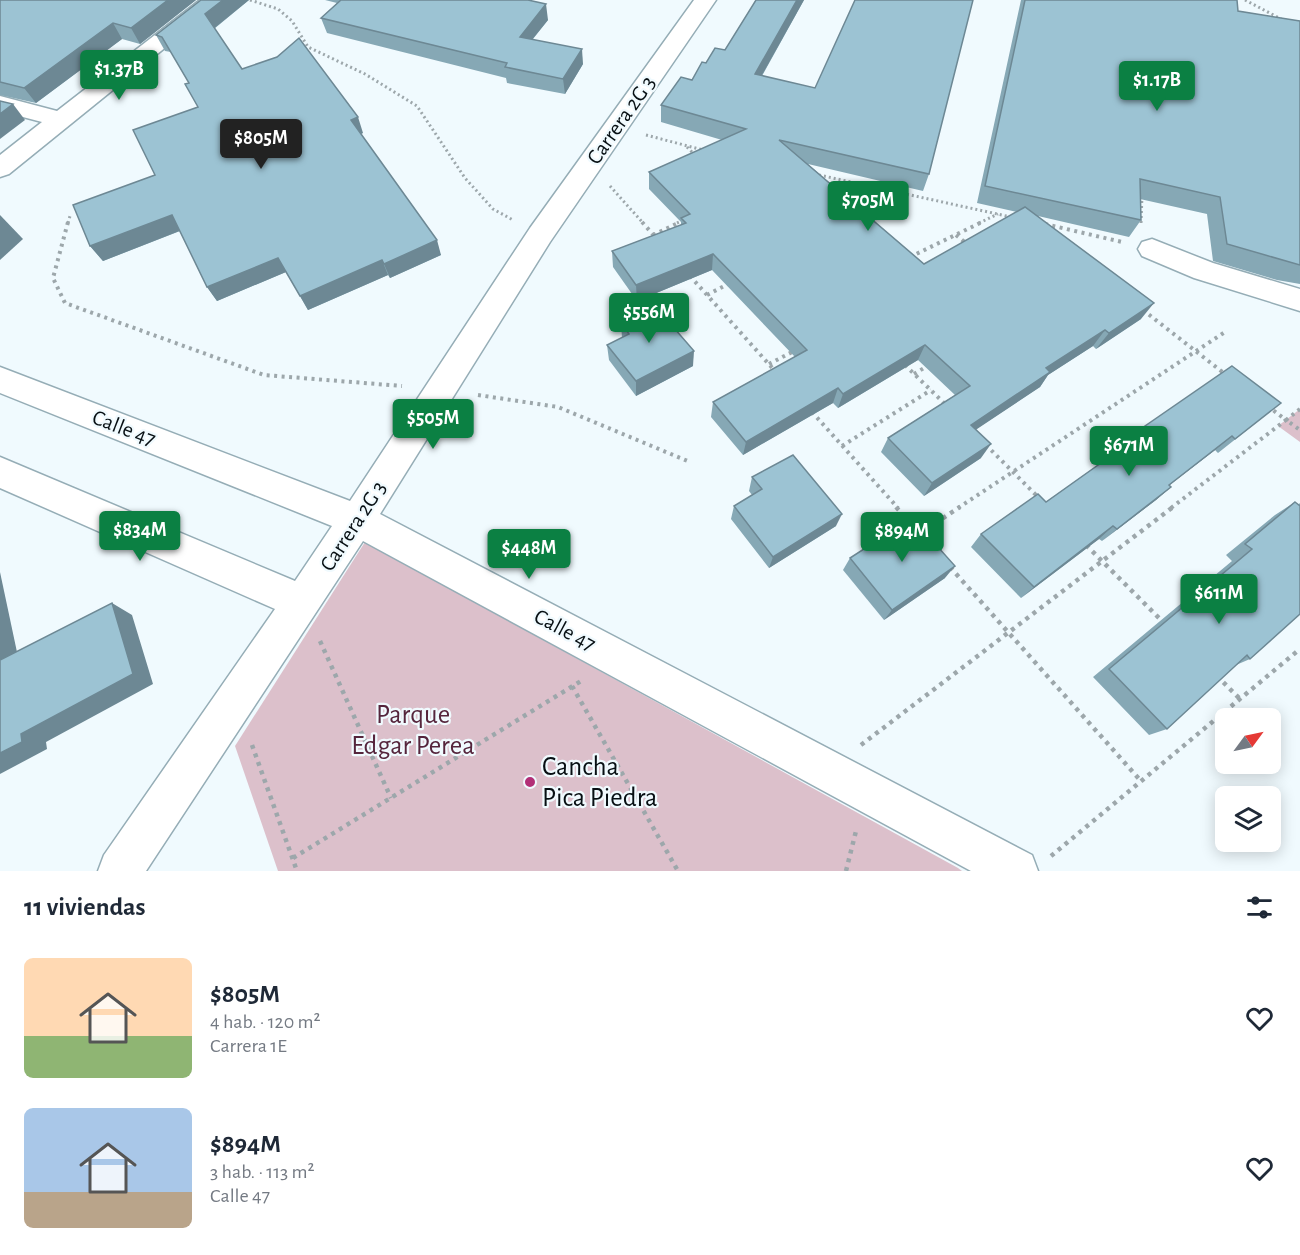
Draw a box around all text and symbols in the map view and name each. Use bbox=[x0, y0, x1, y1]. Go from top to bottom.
pin: $1.37B bbox=[70, 50, 168, 101]
text: $1.37B bbox=[94, 59, 144, 79]
pin: $1.17B bbox=[1108, 61, 1206, 112]
text: $1.17B bbox=[1133, 70, 1181, 90]
street label: Carrera 2G 3 bbox=[583, 72, 659, 168]
pin: $805M bbox=[219, 119, 303, 170]
text: $805M bbox=[234, 128, 288, 148]
pin: $705M bbox=[826, 181, 910, 232]
text: $705M bbox=[842, 190, 894, 210]
pin: $556M bbox=[607, 293, 691, 344]
text: $556M bbox=[623, 302, 675, 322]
pin: $505M bbox=[391, 399, 475, 450]
street label: Calle 47 bbox=[89, 406, 159, 450]
text: $505M bbox=[407, 408, 459, 428]
pin: $671M bbox=[1087, 426, 1171, 477]
text: $671M bbox=[1104, 435, 1154, 455]
street label: Carrera 2G 3 bbox=[316, 477, 390, 575]
pin: $834M bbox=[98, 511, 182, 562]
pin: $894M bbox=[860, 512, 944, 563]
text: $834M bbox=[113, 520, 167, 540]
text: $894M bbox=[875, 521, 929, 541]
pin: $448M bbox=[487, 529, 571, 580]
text: $448M bbox=[502, 538, 556, 558]
pin: $611M bbox=[1177, 574, 1261, 625]
text: $611M bbox=[1195, 583, 1244, 603]
street label: Calle 47 bbox=[531, 605, 599, 655]
park label: Parque Edgar Perea bbox=[351, 701, 475, 759]
north arrow bbox=[1215, 708, 1281, 774]
map controls bbox=[1215, 708, 1281, 852]
place label: Cancha Pica Piedra bbox=[542, 753, 658, 811]
marker: Cancha Pica Piedra bbox=[523, 775, 537, 789]
button: layers bbox=[1215, 786, 1281, 852]
icon: filters bbox=[1243, 891, 1276, 924]
text: 11 viviendas bbox=[24, 894, 146, 920]
text: $805M bbox=[210, 981, 280, 1007]
icon: home bbox=[72, 982, 144, 1054]
icon: heart bbox=[1243, 1002, 1276, 1035]
text: 4 hab. · 120 m² bbox=[210, 1012, 320, 1032]
text: Carrera 1E bbox=[210, 1036, 287, 1056]
text: $894M bbox=[210, 1131, 281, 1157]
icon: home bbox=[72, 1132, 144, 1204]
icon: heart bbox=[1243, 1152, 1276, 1185]
text: 3 hab. · 113 m² bbox=[210, 1162, 315, 1182]
text: Calle 47 bbox=[210, 1186, 270, 1206]

